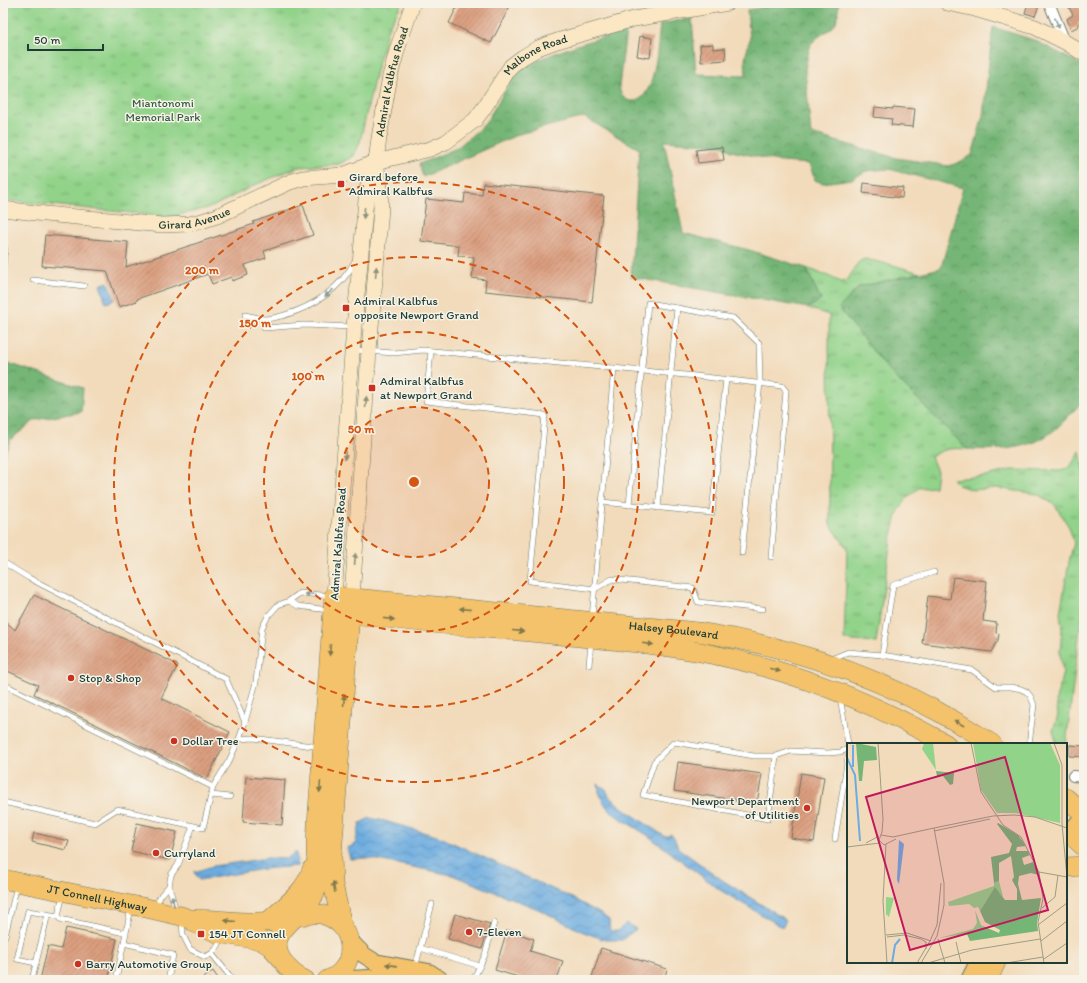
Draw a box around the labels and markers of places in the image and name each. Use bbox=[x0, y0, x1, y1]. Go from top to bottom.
place label: Girard before Admiral Kalbfus bbox=[349, 170, 433, 198]
marker: Girard before Admiral Kalbfus bbox=[336, 179, 346, 189]
place label: Admiral Kalbfus opposite Newport Grand bbox=[354, 294, 479, 322]
marker: Admiral Kalbfus opposite Newport Grand bbox=[341, 303, 351, 313]
place label: Admiral Kalbfus at Newport Grand bbox=[380, 374, 473, 402]
marker: Admiral Kalbfus at Newport Grand bbox=[367, 383, 377, 393]
centre of rings bbox=[407, 475, 421, 489]
place label: Stop & Shop bbox=[79, 671, 141, 685]
marker: Stop & Shop bbox=[66, 673, 76, 683]
place label: Dollar Tree bbox=[182, 734, 239, 748]
marker: Dollar Tree bbox=[169, 736, 179, 746]
place label: Newport Department of Utilities bbox=[691, 794, 799, 822]
marker: Newport Department of Utilities bbox=[802, 803, 812, 813]
place label: Curryland bbox=[164, 846, 216, 860]
marker: Curryland bbox=[151, 848, 161, 858]
place label: 7-Eleven bbox=[477, 925, 522, 939]
place label: 154 JT Connell bbox=[209, 927, 286, 941]
marker: 7-Eleven bbox=[464, 927, 474, 937]
marker: 154 JT Connell bbox=[196, 929, 206, 939]
place label: Barry Automotive Group bbox=[86, 957, 212, 971]
marker: Barry Automotive Group bbox=[73, 959, 83, 969]

